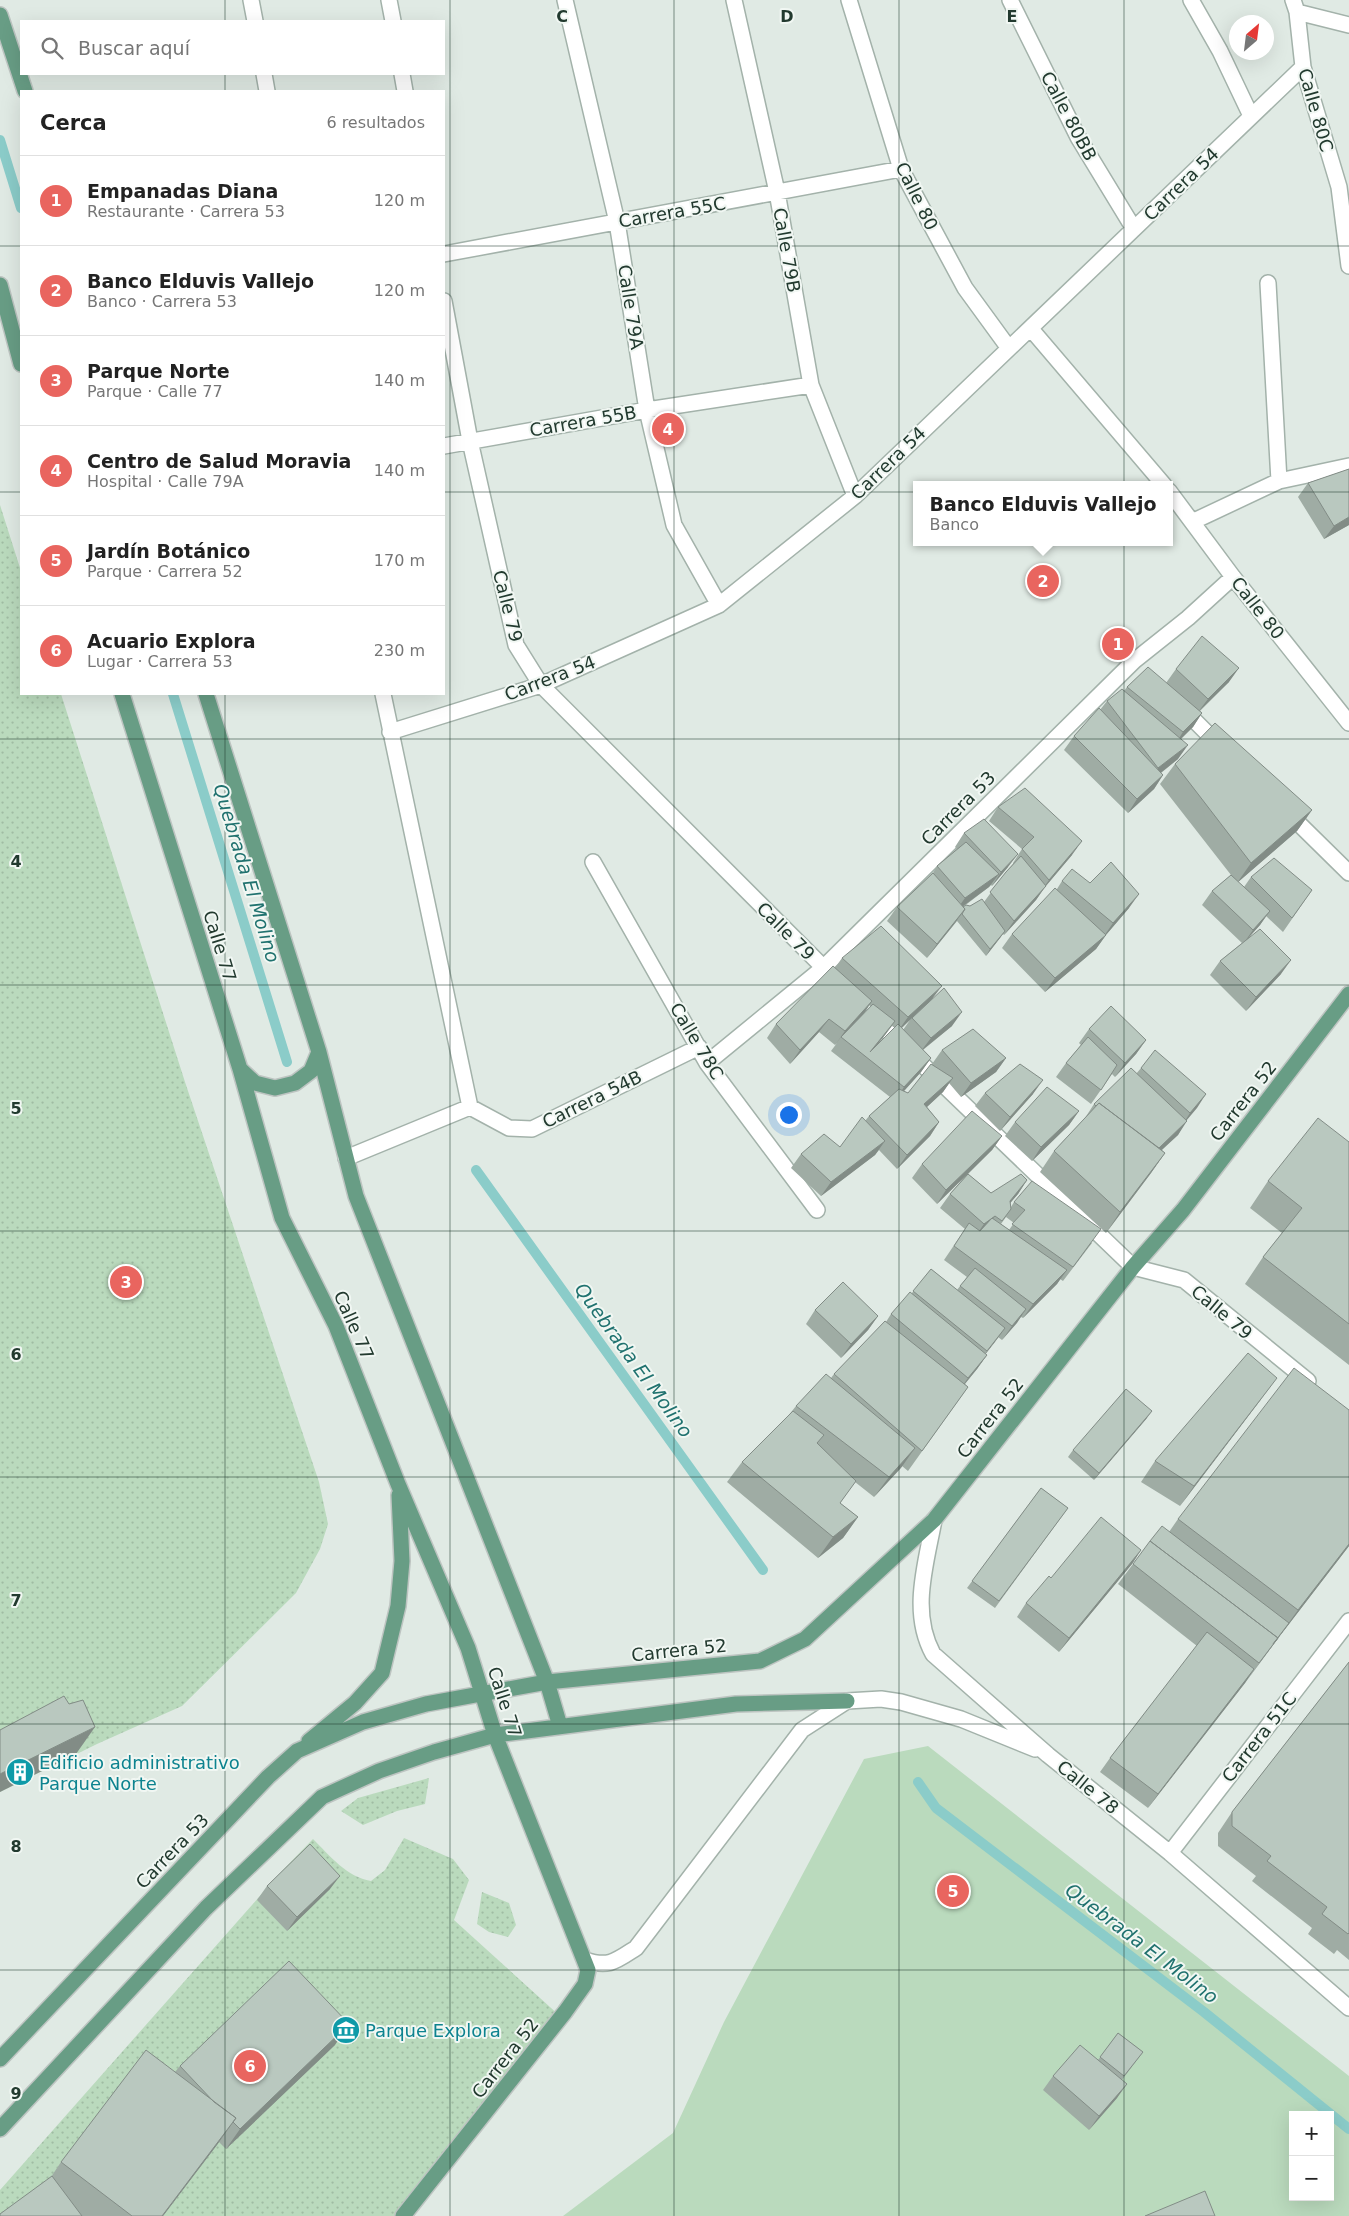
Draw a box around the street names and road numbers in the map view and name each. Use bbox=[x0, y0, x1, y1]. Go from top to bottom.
street label: Calle 80C bbox=[1294, 66, 1338, 154]
street label: Calle 80BB bbox=[1037, 68, 1101, 164]
street label: Carrera 54 bbox=[1139, 143, 1223, 225]
street label: Calle 80 bbox=[891, 158, 943, 234]
street label: Carrera 55C bbox=[617, 192, 727, 232]
street label: Calle 79B bbox=[769, 206, 805, 294]
street label: Calle 79A bbox=[614, 263, 648, 352]
street label: Carrera 55B bbox=[528, 401, 638, 441]
street label: Carrera 54 bbox=[846, 422, 930, 504]
street label: Calle 79 bbox=[489, 568, 527, 644]
street label: Calle 80 bbox=[1227, 573, 1289, 643]
street label: Carrera 54 bbox=[502, 651, 598, 705]
street label: Carrera 53 bbox=[917, 767, 999, 849]
street label: Calle 79 bbox=[753, 898, 819, 964]
street label: Calle 77 bbox=[199, 908, 241, 984]
street label: Calle 78C bbox=[666, 999, 728, 1083]
street label: Carrera 52 bbox=[1205, 1057, 1281, 1145]
street label: Carrera 54B bbox=[539, 1066, 645, 1132]
street label: Calle 79 bbox=[1187, 1280, 1257, 1344]
street label: Calle 77 bbox=[329, 1287, 379, 1363]
street label: Carrera 52 bbox=[952, 1374, 1028, 1462]
street label: Carrera 52 bbox=[630, 1635, 728, 1665]
street label: Calle 77 bbox=[484, 1664, 526, 1740]
street label: Carrera 51C bbox=[1217, 1688, 1301, 1786]
street label: Calle 78 bbox=[1053, 1756, 1123, 1818]
street label: Carrera 53 bbox=[131, 1809, 213, 1893]
street label: Carrera 52 bbox=[467, 2014, 543, 2102]

